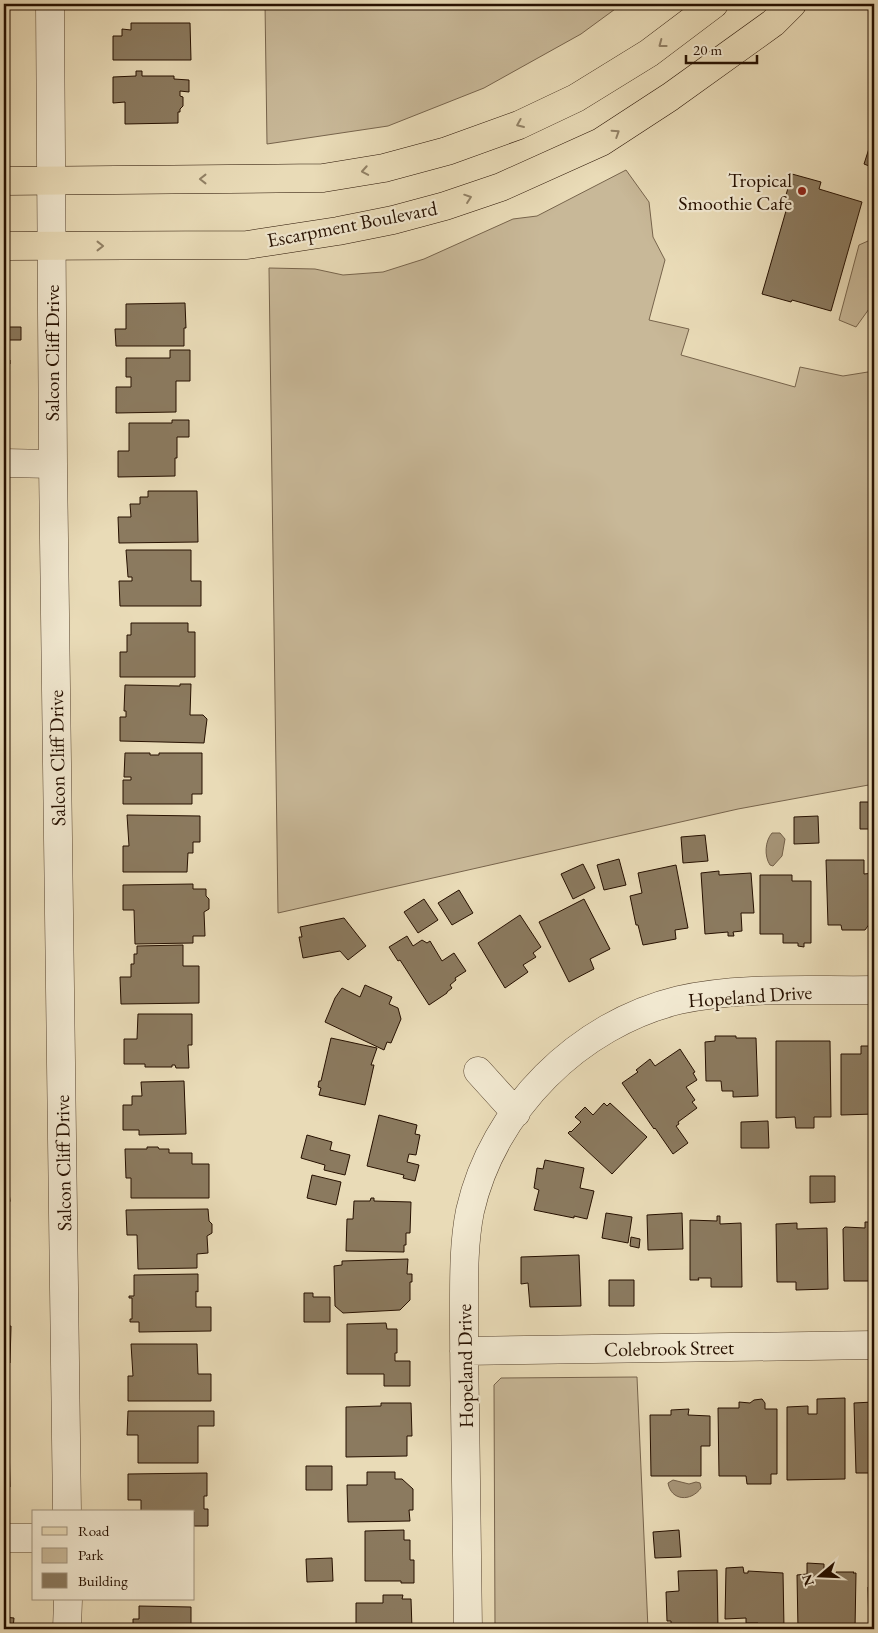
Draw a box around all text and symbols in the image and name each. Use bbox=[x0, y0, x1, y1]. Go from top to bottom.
scale bar bbox=[686, 32, 757, 64]
one-way arrow bbox=[658, 38, 668, 47]
text: 20 m bbox=[693, 40, 722, 59]
one-way arrow bbox=[517, 118, 525, 128]
one-way arrow bbox=[611, 129, 620, 139]
one-way arrow bbox=[361, 165, 369, 176]
place label: Tropical Smoothie Cafe bbox=[678, 167, 792, 216]
one-way arrow bbox=[199, 174, 207, 184]
marker: Tropical Smoothie Cafe bbox=[796, 185, 808, 197]
one-way arrow bbox=[463, 194, 471, 204]
street label: Escarpment Boulevard bbox=[265, 195, 440, 253]
one-way arrow bbox=[97, 241, 105, 251]
street label: Salcon Cliff Drive bbox=[39, 285, 65, 421]
street label: Salcon Cliff Drive bbox=[43, 689, 71, 826]
street label: Hopeland Drive bbox=[687, 979, 813, 1013]
street label: Salcon Cliff Drive bbox=[49, 1094, 77, 1231]
street label: Hopeland Drive bbox=[451, 1303, 479, 1428]
street label: Colebrook Street bbox=[604, 1334, 735, 1362]
legend bbox=[32, 1510, 195, 1600]
text: Road bbox=[78, 1521, 110, 1540]
text: Park bbox=[78, 1545, 105, 1564]
north arrow bbox=[796, 1550, 846, 1600]
text: Building bbox=[78, 1571, 128, 1590]
text: N bbox=[797, 1571, 818, 1589]

